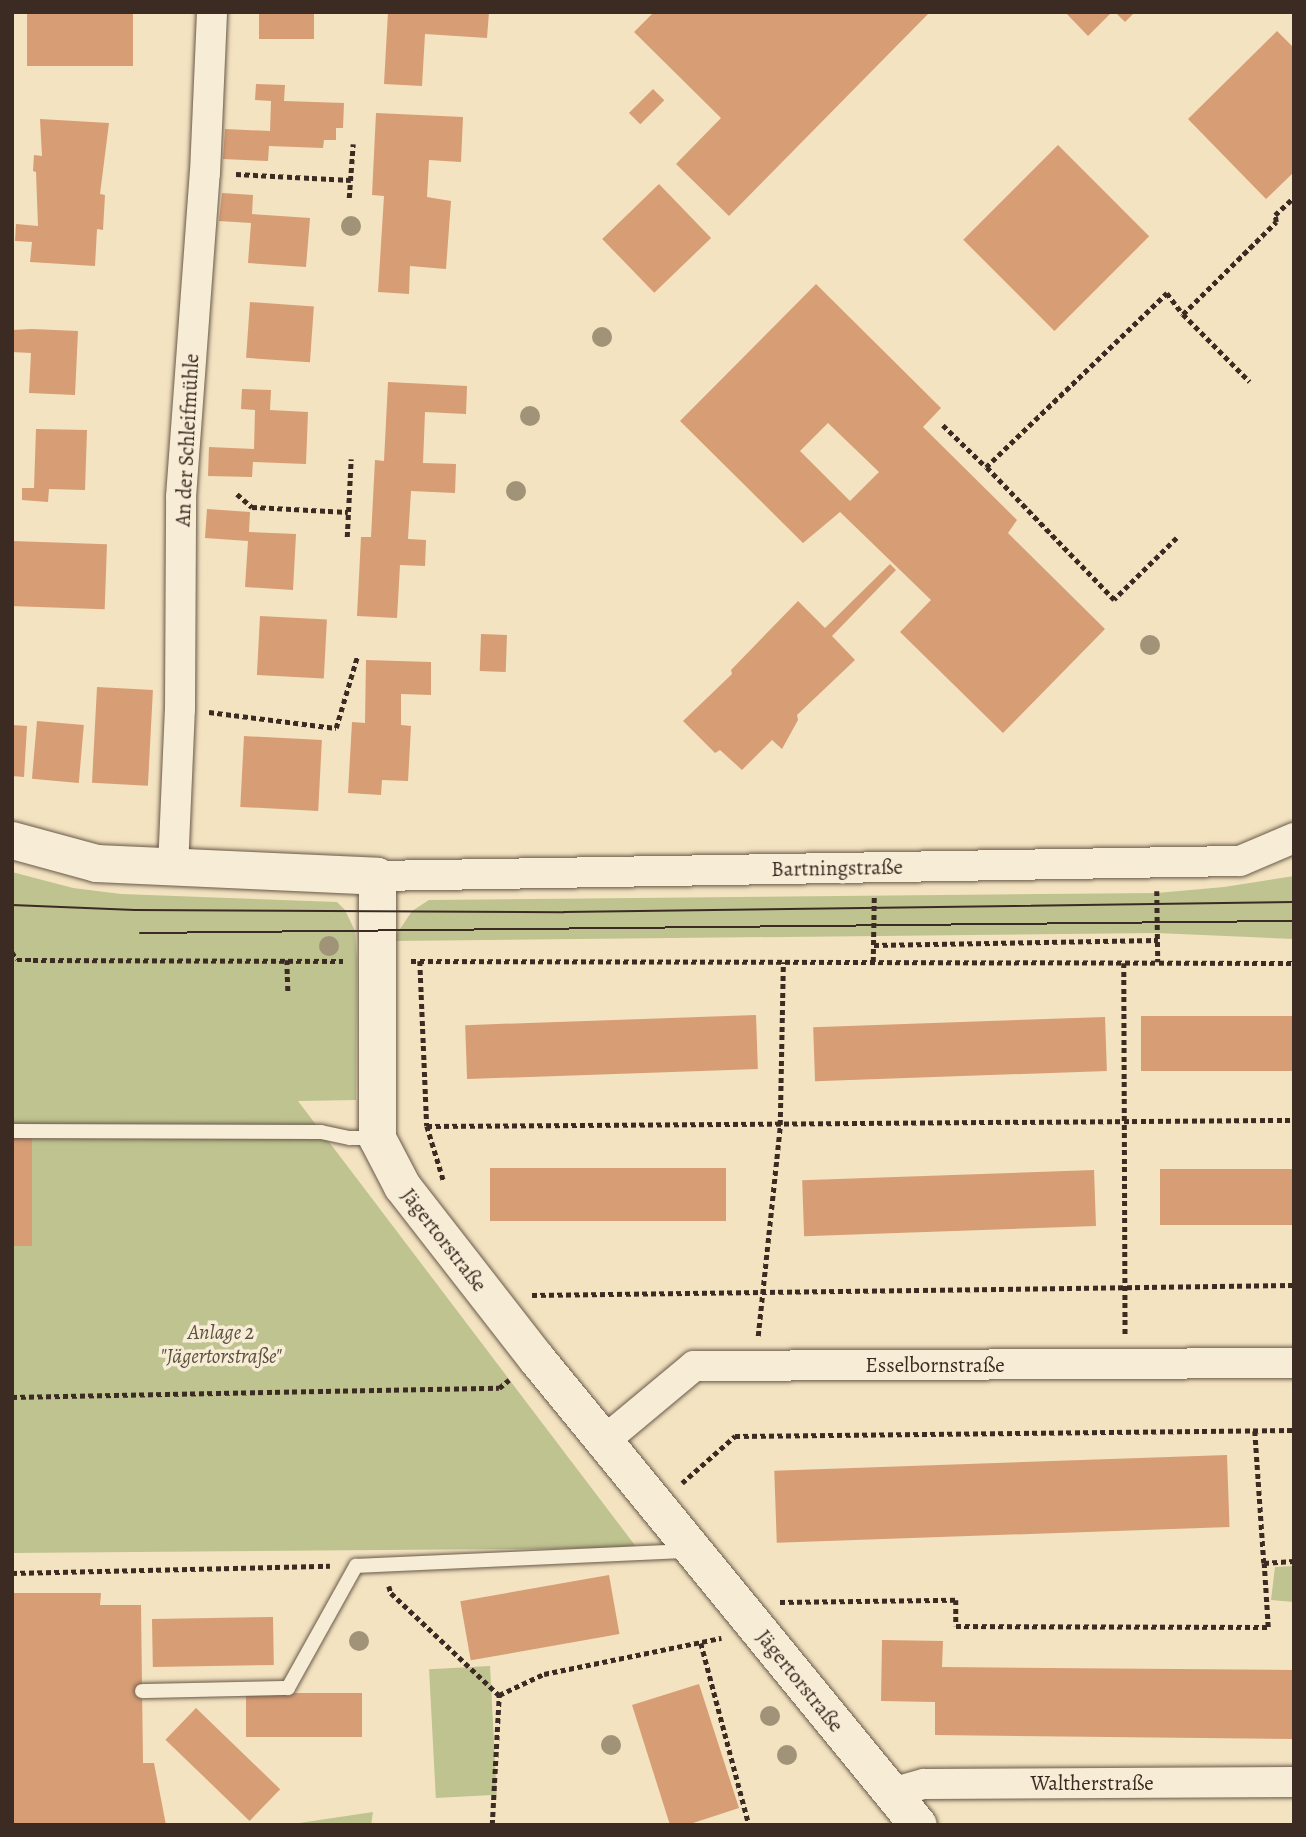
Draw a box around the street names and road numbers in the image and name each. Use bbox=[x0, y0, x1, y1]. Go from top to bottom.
street label: An der Schleifmühle bbox=[170, 353, 204, 527]
street label: Bartningstraße bbox=[771, 854, 903, 882]
street label: Jägertorstraße bbox=[396, 1183, 492, 1297]
street label: Esselbornstraße bbox=[865, 1352, 1005, 1378]
street label: Jägertorstraße bbox=[751, 1625, 849, 1737]
street label: Waltherstraße bbox=[1030, 1770, 1154, 1796]

